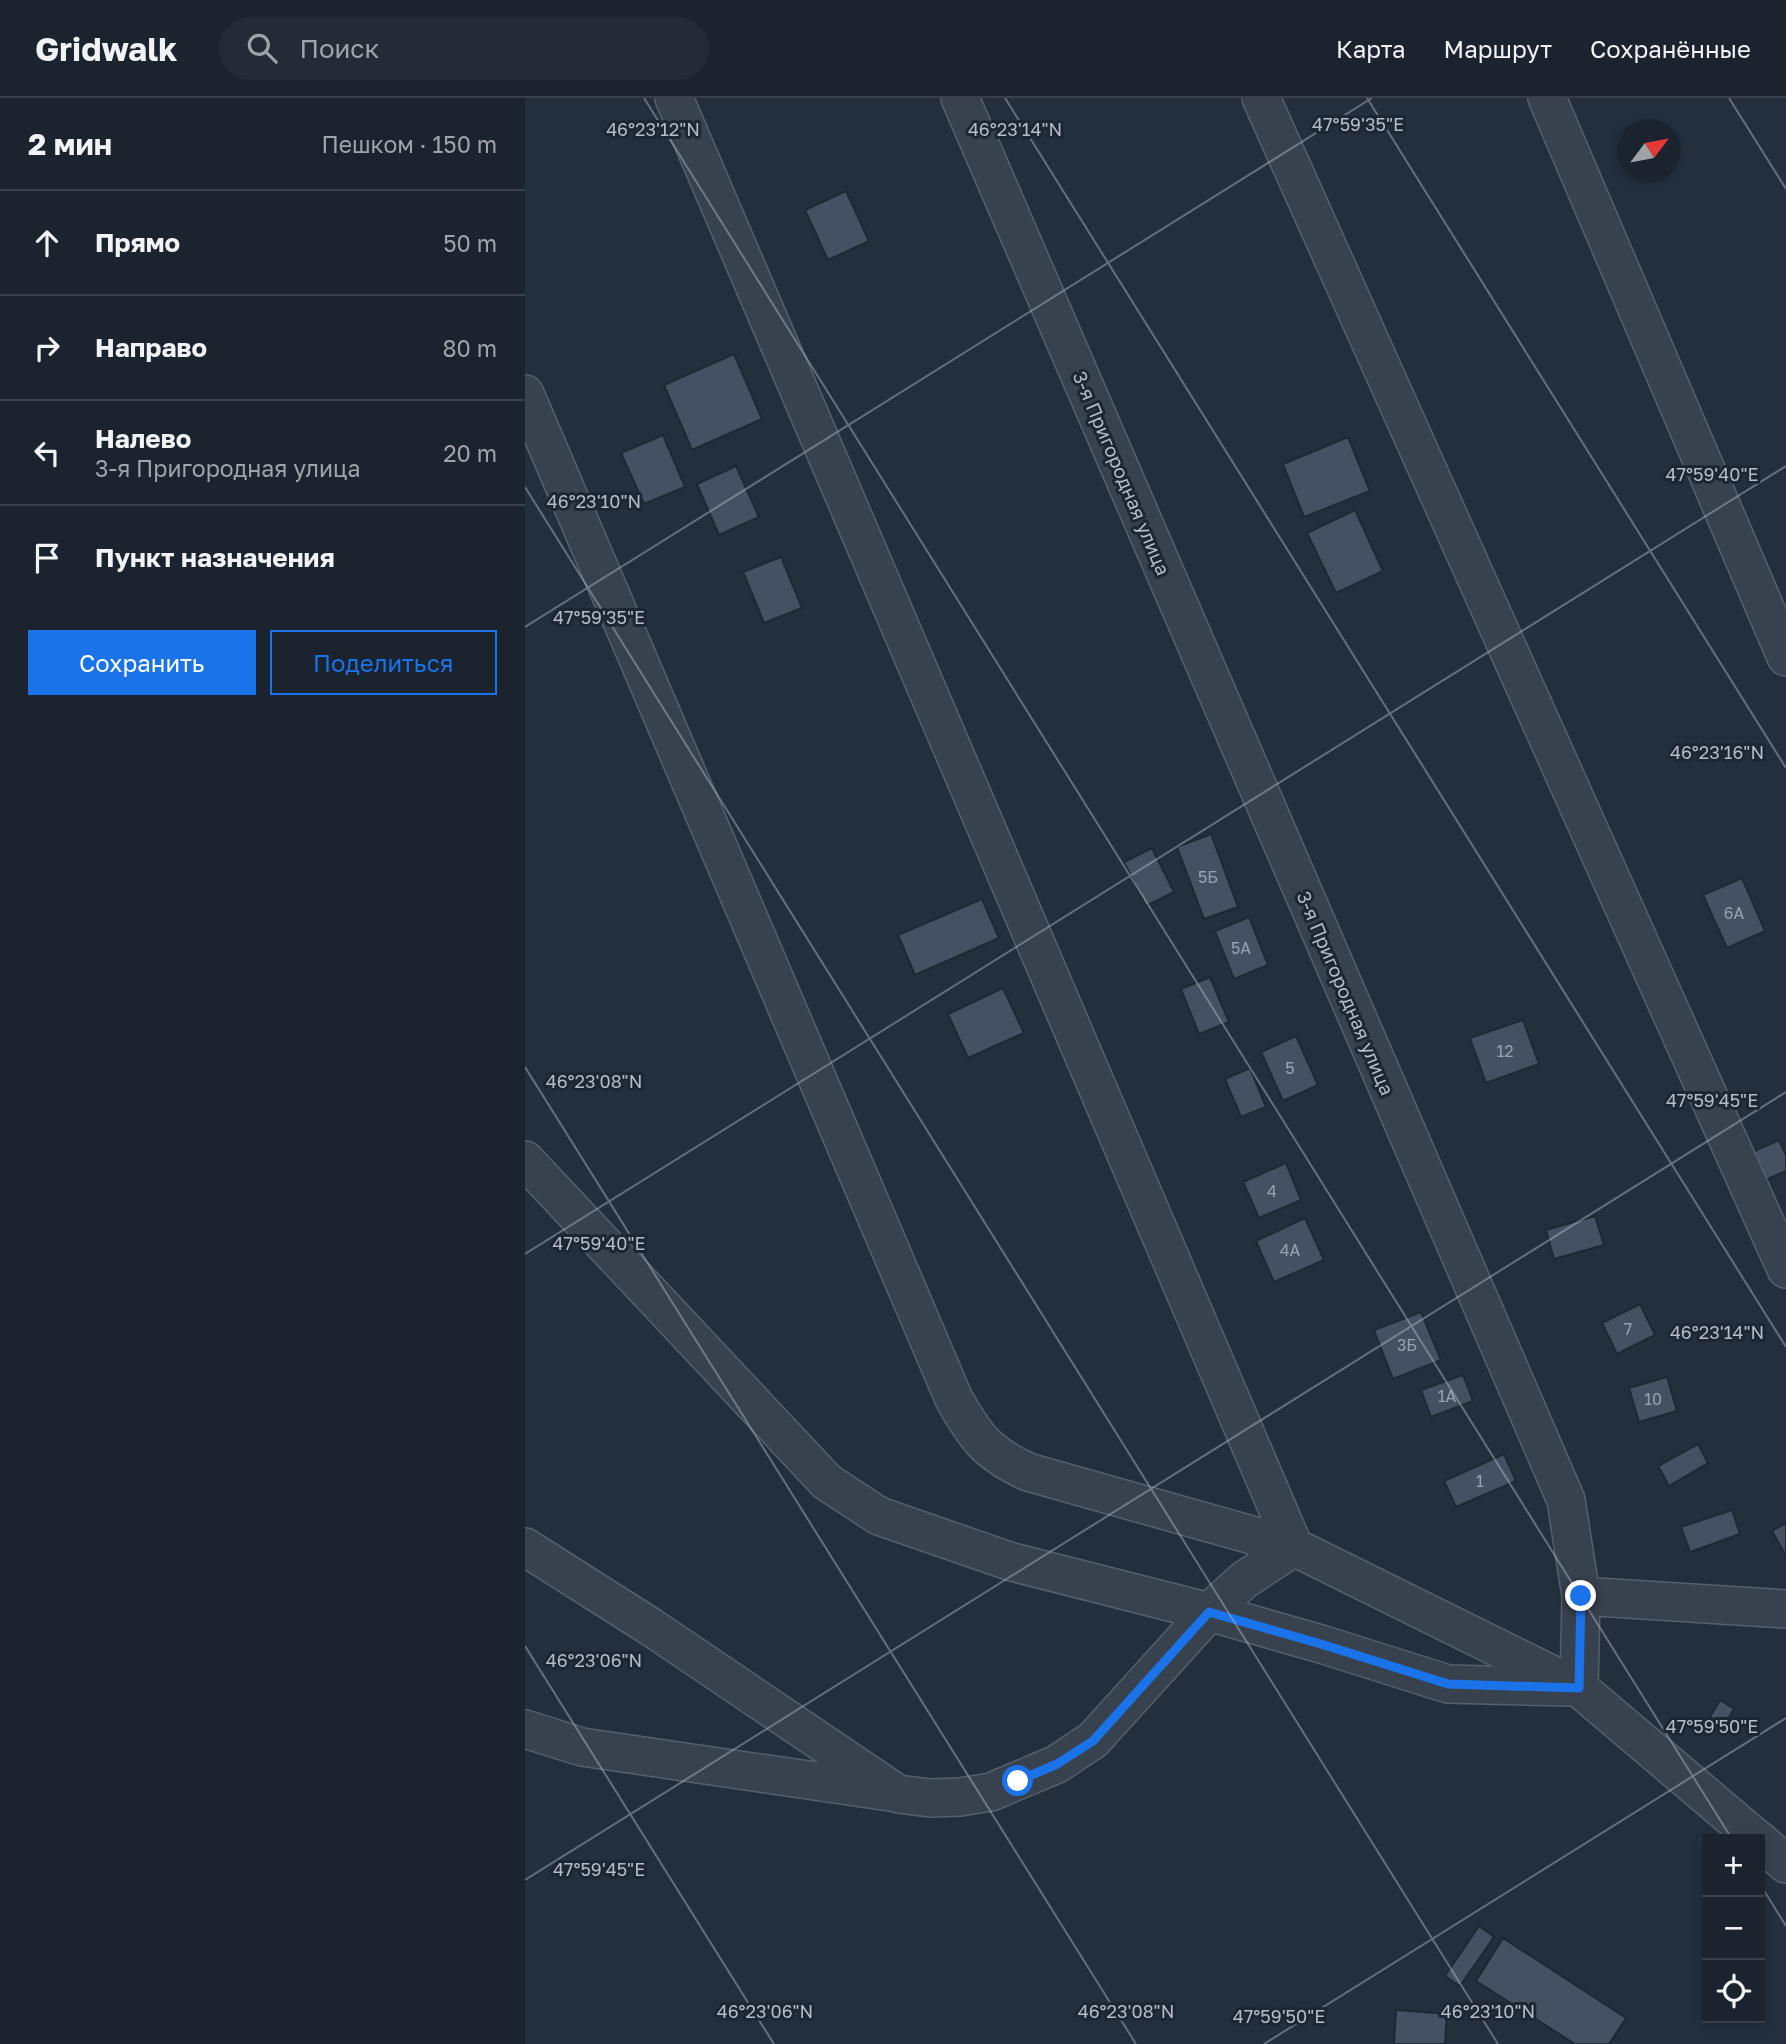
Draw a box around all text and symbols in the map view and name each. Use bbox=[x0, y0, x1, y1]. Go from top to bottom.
search box bbox=[219, 17, 709, 80]
text: Gridwalk bbox=[35, 29, 177, 68]
icon: search bbox=[243, 29, 281, 67]
text: Поиск bbox=[299, 33, 379, 64]
text: Карта bbox=[1336, 34, 1406, 63]
text: Маршрут bbox=[1444, 34, 1552, 63]
text: Сохранённые bbox=[1590, 34, 1751, 63]
text: 47°59'35"E bbox=[1312, 113, 1404, 135]
text: 46°23'12"N bbox=[606, 118, 700, 140]
text: 46°23'14"N bbox=[968, 118, 1062, 140]
north arrow bbox=[1618, 119, 1681, 182]
text: 2 мин bbox=[28, 126, 112, 162]
text: Пешком · 150 m bbox=[321, 130, 497, 158]
icon: ahead bbox=[28, 224, 66, 262]
text: Прямо bbox=[95, 227, 180, 258]
text: 50 m bbox=[443, 229, 497, 257]
icon: right bbox=[28, 329, 66, 367]
text: Направо bbox=[95, 332, 207, 363]
text: 80 m bbox=[443, 334, 497, 362]
street label: 3-я Пригородная улица bbox=[1069, 368, 1175, 578]
text: Налево bbox=[95, 423, 191, 454]
icon: left bbox=[28, 434, 66, 472]
text: 20 m bbox=[443, 439, 497, 467]
text: 3-я Пригородная улица bbox=[95, 454, 361, 482]
text: 47°59'40"E bbox=[1666, 463, 1758, 485]
text: 46°23'10"N bbox=[547, 490, 641, 512]
icon: arrive bbox=[28, 539, 66, 577]
text: Пункт назначения bbox=[95, 542, 335, 573]
text: 47°59'35"E bbox=[553, 606, 645, 628]
button: Сохранить bbox=[28, 630, 256, 695]
button: Поделиться bbox=[270, 630, 497, 695]
text: 46°23'16"N bbox=[1670, 741, 1764, 763]
house number: 5Б bbox=[1198, 867, 1218, 887]
street label: 3-я Пригородная улица bbox=[1293, 888, 1399, 1098]
house number: 6А bbox=[1724, 903, 1744, 923]
house number: 5А bbox=[1231, 938, 1251, 958]
house number: 12 bbox=[1496, 1041, 1514, 1061]
house number: 5 bbox=[1285, 1058, 1295, 1078]
text: 46°23'08"N bbox=[546, 1070, 642, 1092]
text: 47°59'45"E bbox=[1666, 1089, 1758, 1111]
house number: 4 bbox=[1267, 1181, 1277, 1201]
text: 47°59'40"E bbox=[553, 1232, 645, 1254]
house number: 4А bbox=[1280, 1240, 1301, 1260]
house number: 7 bbox=[1624, 1319, 1632, 1339]
text: 46°23'14"N bbox=[1670, 1321, 1764, 1343]
house number: 3Б bbox=[1397, 1335, 1417, 1355]
house number: 1А bbox=[1438, 1386, 1457, 1406]
house number: 10 bbox=[1644, 1389, 1662, 1409]
house number: 1 bbox=[1476, 1471, 1484, 1491]
route end bbox=[1565, 1580, 1596, 1611]
text: 46°23'06"N bbox=[546, 1649, 642, 1671]
text: 47°59'50"E bbox=[1666, 1715, 1758, 1737]
route start bbox=[1002, 1765, 1033, 1796]
map controls bbox=[1702, 1834, 1765, 2023]
button: + bbox=[1702, 1834, 1765, 1897]
text: 47°59'45"E bbox=[553, 1858, 645, 1880]
button: − bbox=[1702, 1897, 1765, 1960]
button: locate bbox=[1702, 1960, 1765, 2023]
text: 46°23'06"N bbox=[717, 2000, 813, 2022]
text: 46°23'08"N bbox=[1078, 2000, 1174, 2022]
text: 46°23'10"N bbox=[1441, 2000, 1535, 2022]
text: 47°59'50"E bbox=[1233, 2005, 1325, 2027]

